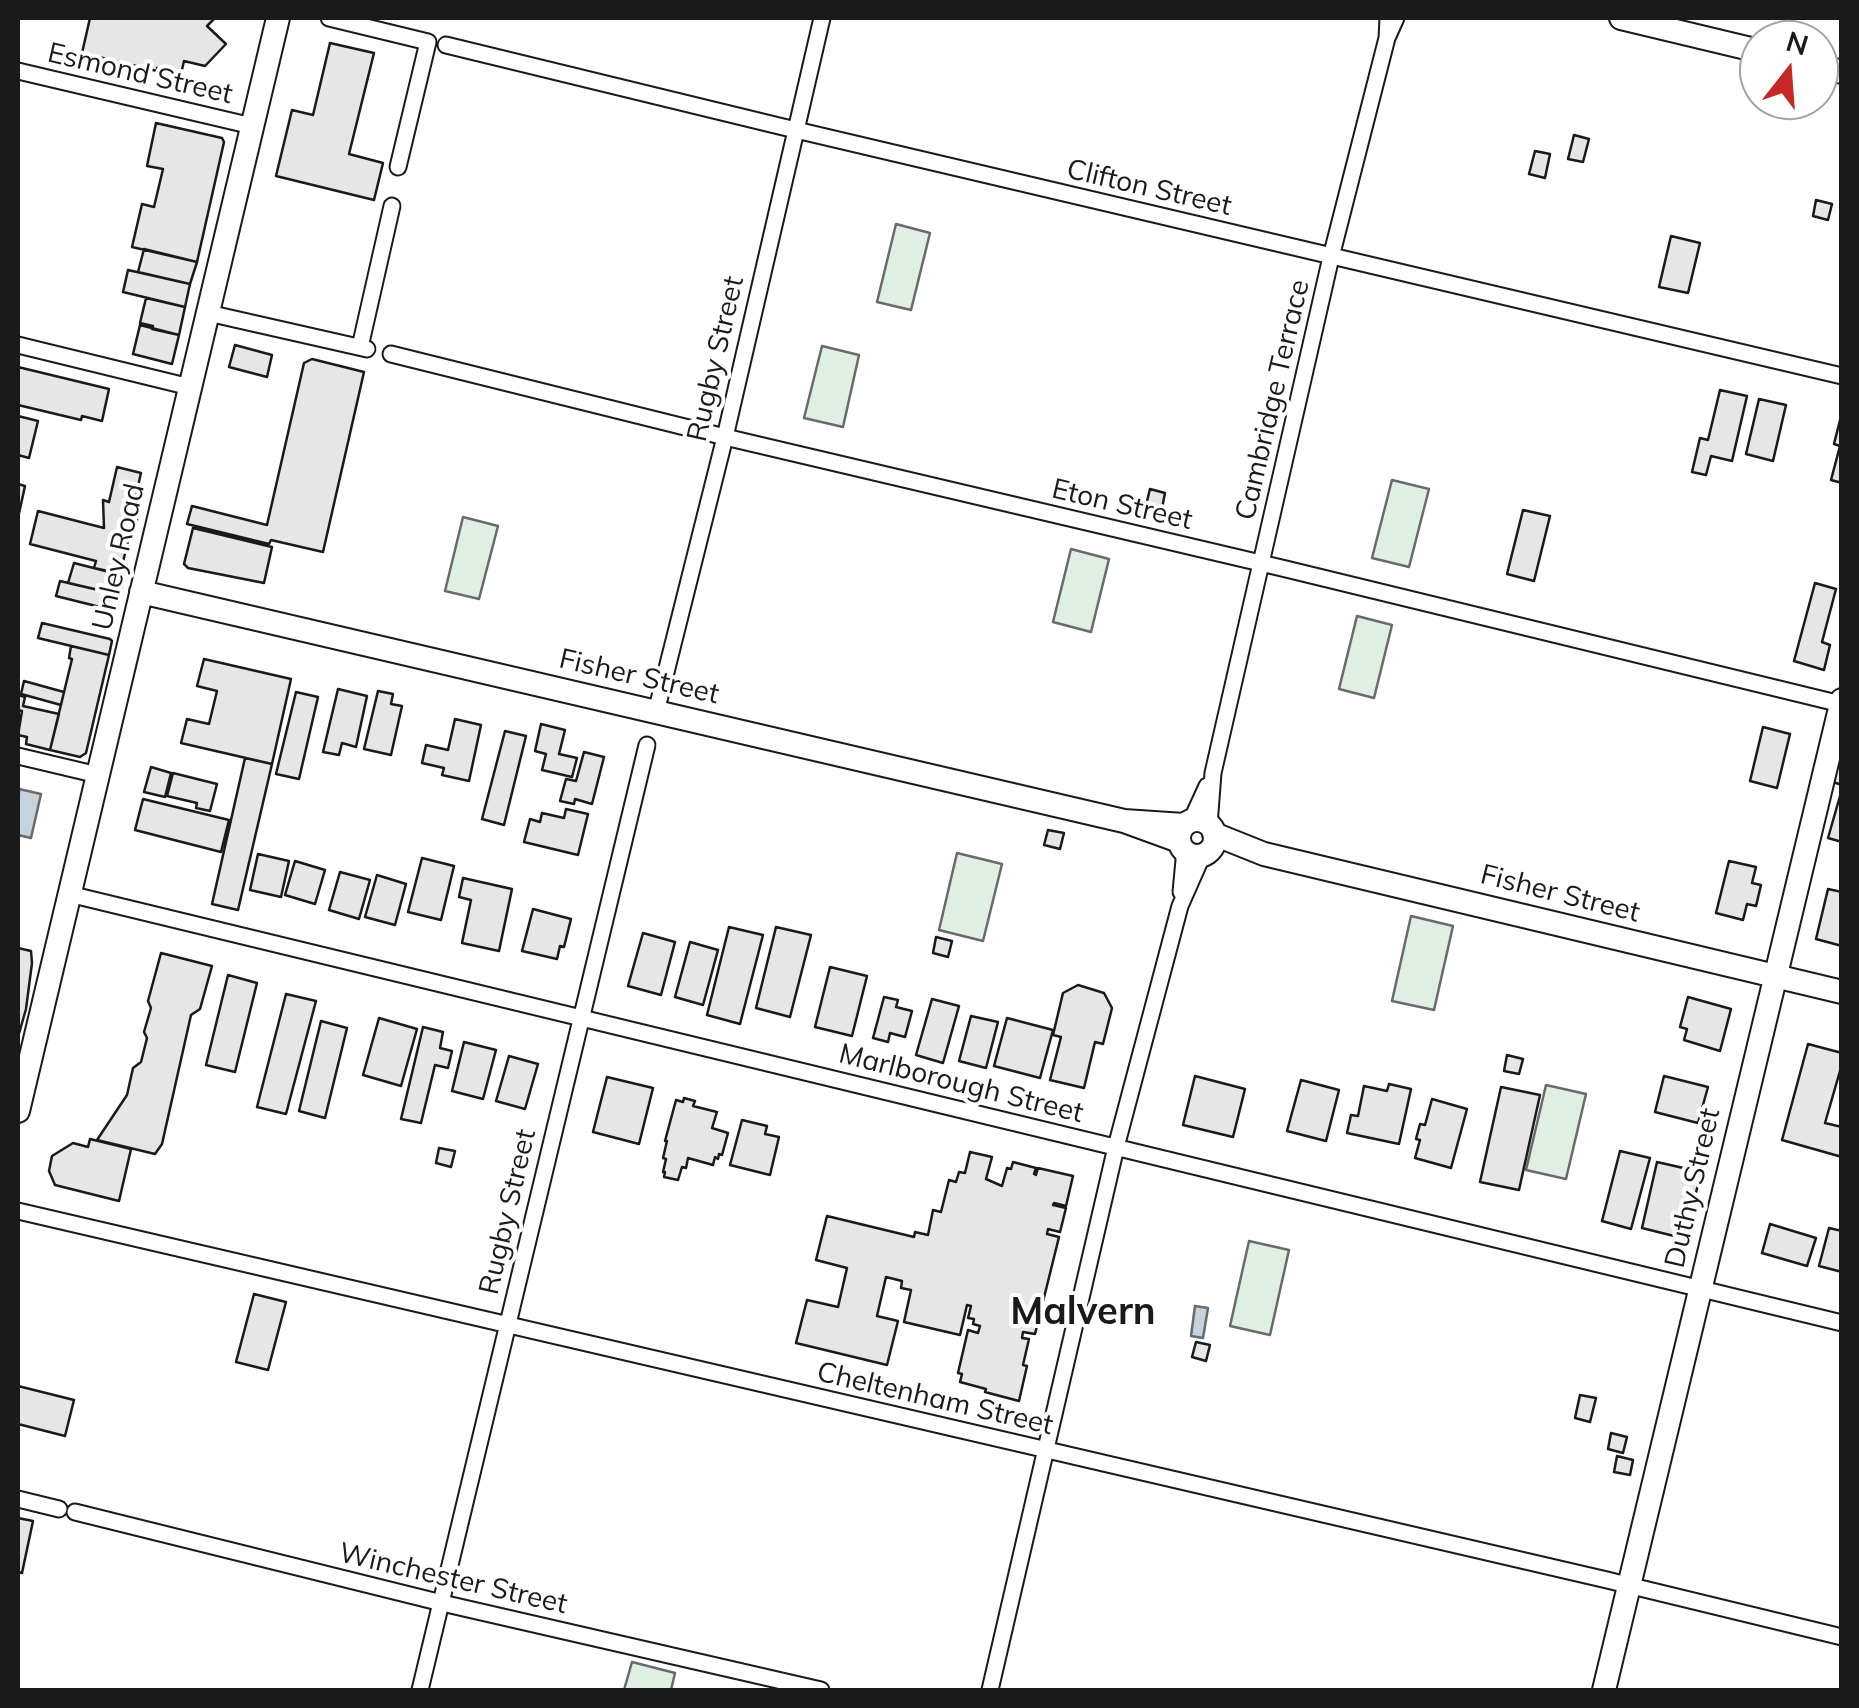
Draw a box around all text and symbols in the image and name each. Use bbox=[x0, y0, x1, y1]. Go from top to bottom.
north arrow bbox=[1739, 20, 1839, 120]
text: N bbox=[1782, 23, 1813, 63]
street label: Esmond Street bbox=[44, 36, 236, 112]
street label: Clifton Street bbox=[1063, 153, 1235, 223]
street label: Rugby Street bbox=[681, 273, 751, 445]
street label: Cambridge Terrace bbox=[1229, 277, 1317, 523]
street label: Eton Street bbox=[1048, 473, 1196, 537]
street label: Unley Road bbox=[86, 480, 152, 634]
street label: Fisher Street bbox=[556, 642, 722, 712]
street label: Fisher Street bbox=[1477, 858, 1643, 930]
street label: Marlborough Street bbox=[835, 1037, 1087, 1131]
street label: Duthy Street bbox=[1658, 1105, 1728, 1271]
street label: Rugby Street bbox=[473, 1126, 543, 1298]
district label: Malvern bbox=[1010, 1290, 1156, 1336]
street label: Cheltenham Street bbox=[814, 1355, 1056, 1443]
street label: Winchester Street bbox=[336, 1536, 570, 1622]

